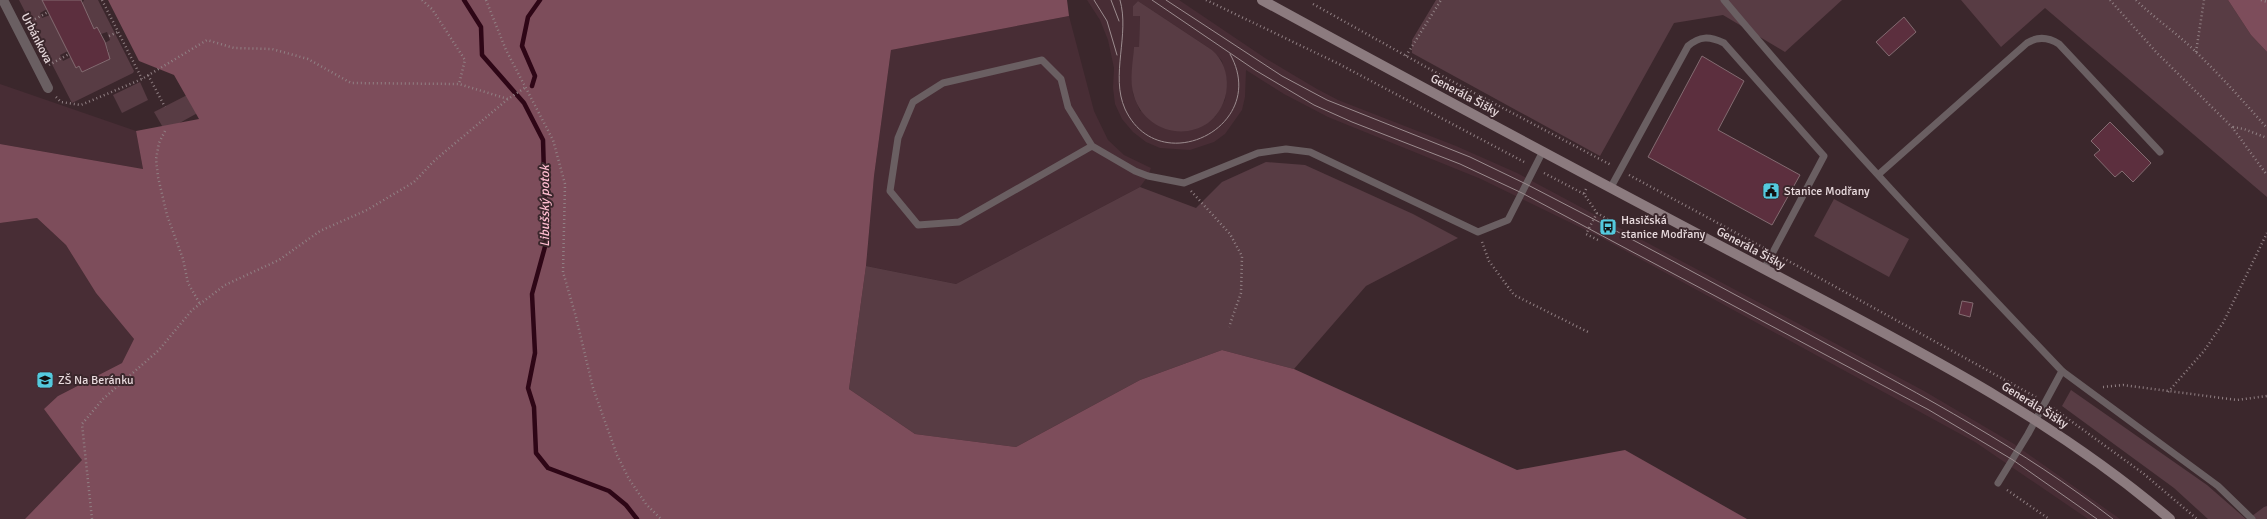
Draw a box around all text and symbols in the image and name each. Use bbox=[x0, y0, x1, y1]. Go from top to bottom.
street label: Urbánkova bbox=[17, 10, 56, 66]
street label: Generála Šišky bbox=[1428, 71, 1502, 120]
water label: Libušský potok bbox=[537, 163, 553, 247]
public building icon: Stanice Modřany bbox=[1761, 181, 1781, 201]
place label: Stanice Modřany bbox=[1784, 184, 1870, 199]
place label: Hasičská stanice Modřany bbox=[1621, 213, 1706, 242]
bus stop icon: Hasičská stanice Modřany bbox=[1598, 217, 1618, 237]
street label: Generála Šišky bbox=[1714, 224, 1788, 273]
school or university icon: ZŠ Na Beránku bbox=[35, 370, 55, 390]
place label: ZŠ Na Beránku bbox=[58, 373, 134, 388]
street label: Generála Šišky bbox=[1999, 379, 2071, 432]

